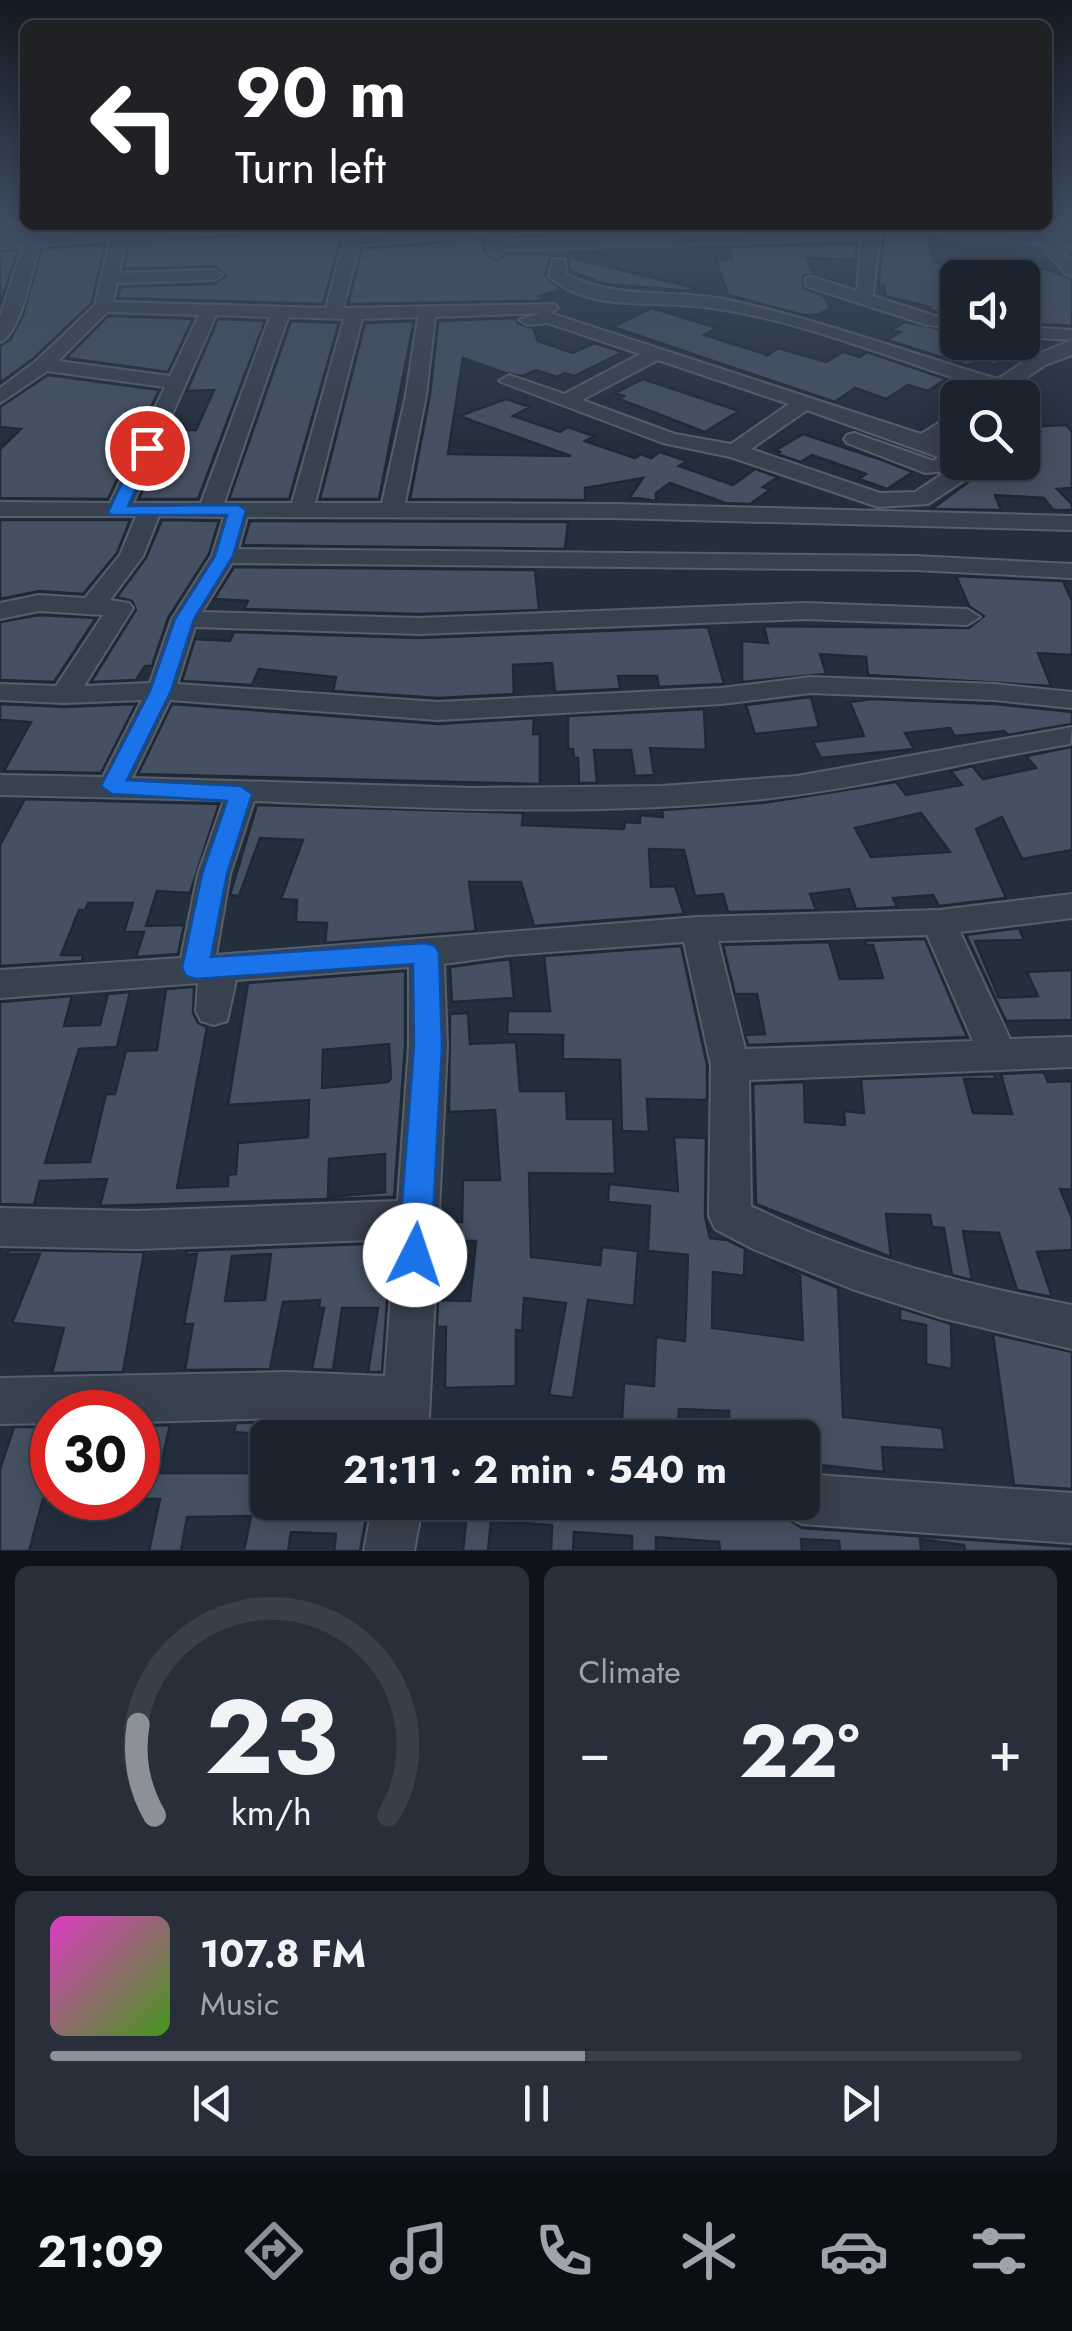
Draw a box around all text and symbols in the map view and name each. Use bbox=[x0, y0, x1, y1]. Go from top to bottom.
text: 90 m bbox=[235, 42, 407, 143]
icon: left bbox=[70, 60, 200, 190]
text: Turn left bbox=[235, 135, 386, 200]
map controls bbox=[940, 260, 1040, 480]
button: sound bbox=[940, 260, 1040, 360]
button: search bbox=[940, 380, 1040, 480]
pin bbox=[105, 406, 190, 491]
icon: arrive bbox=[120, 421, 175, 476]
position arrow bbox=[363, 1203, 467, 1307]
speed limit sign: 30 bbox=[30, 1390, 160, 1520]
text: 21:11 · 2 min · 540 m bbox=[343, 1442, 727, 1497]
text: Climate bbox=[579, 1649, 681, 1695]
text: 23 bbox=[205, 1662, 338, 1812]
text: 22° bbox=[739, 1697, 860, 1805]
text: − bbox=[579, 1712, 611, 1792]
text: + bbox=[988, 1712, 1022, 1792]
text: km/h bbox=[231, 1787, 312, 1838]
text: 107.8 FM bbox=[200, 1926, 366, 1981]
text: Music bbox=[200, 1981, 279, 2027]
icon: previous bbox=[185, 2076, 240, 2131]
icon: pause bbox=[509, 2076, 564, 2131]
icon: next bbox=[833, 2076, 888, 2131]
icon: directions bbox=[239, 2216, 309, 2286]
icon: music bbox=[384, 2216, 454, 2286]
icon: phone bbox=[529, 2216, 599, 2286]
icon: climate bbox=[674, 2216, 744, 2286]
icon: car bbox=[819, 2216, 889, 2286]
icon: filters bbox=[964, 2216, 1034, 2286]
text: 21:09 bbox=[38, 2219, 164, 2284]

